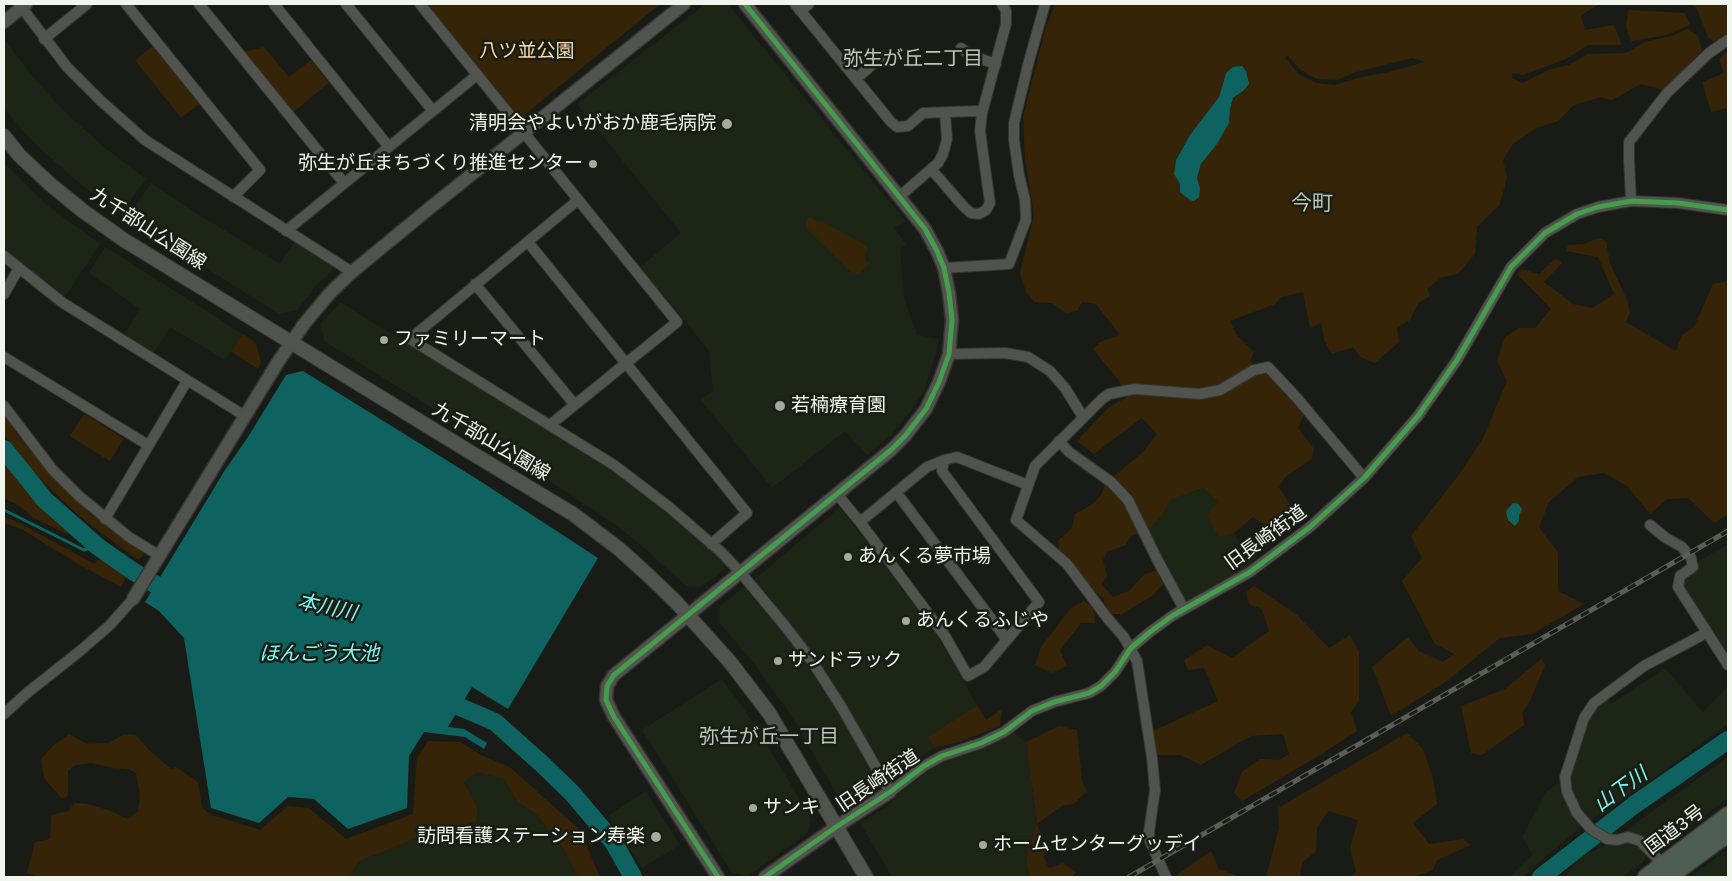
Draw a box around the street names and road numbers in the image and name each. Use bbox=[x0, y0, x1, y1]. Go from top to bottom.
street label: 九千部山公園線 bbox=[86, 183, 210, 275]
street label: 九千部山公園線 bbox=[428, 398, 554, 486]
street label: 旧長崎街道 bbox=[1221, 501, 1311, 575]
street label: 旧長崎街道 bbox=[832, 745, 924, 817]
street label: 国道3号 bbox=[1641, 800, 1709, 860]

